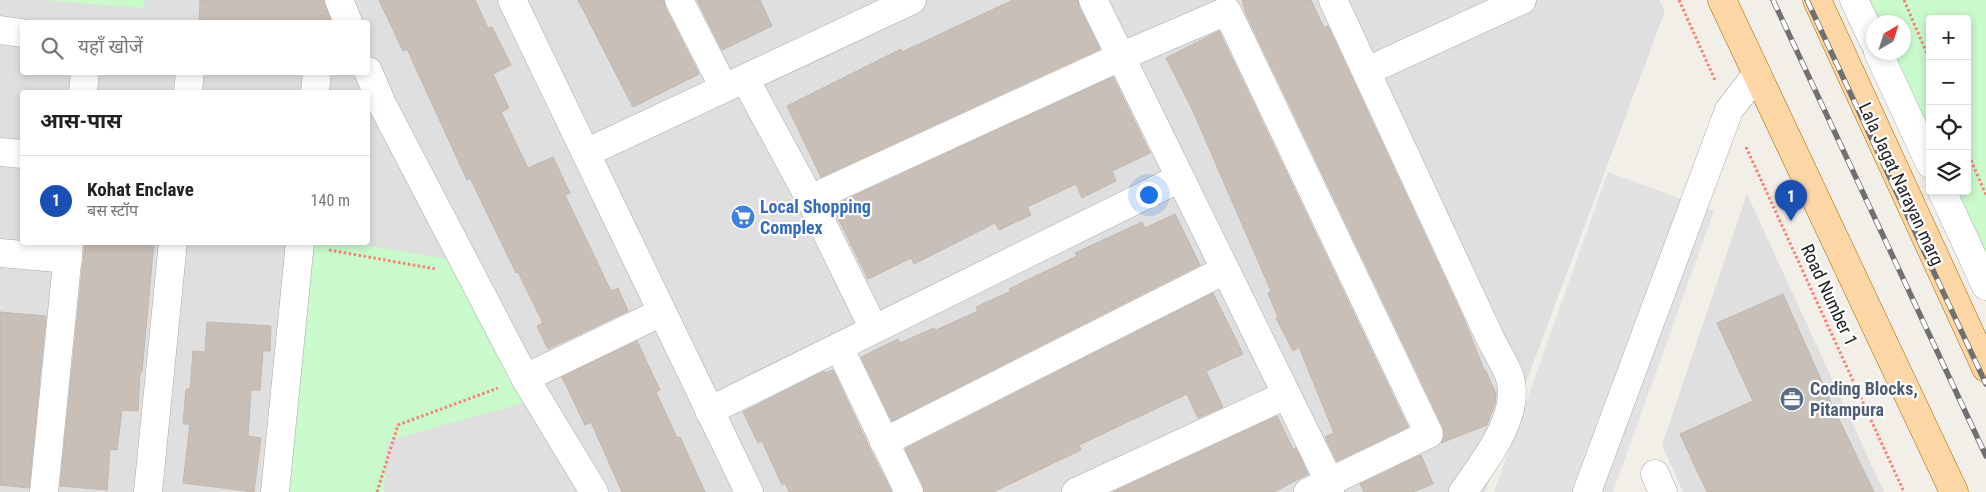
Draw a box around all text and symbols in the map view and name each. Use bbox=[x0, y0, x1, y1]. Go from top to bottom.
north arrow bbox=[1866, 15, 1911, 60]
map controls bbox=[1926, 15, 1971, 195]
button: + bbox=[1926, 15, 1971, 60]
search box bbox=[20, 20, 370, 75]
icon: search bbox=[38, 34, 66, 62]
text: यहाँ खोजें bbox=[78, 35, 143, 58]
button: − bbox=[1926, 60, 1971, 105]
street label: Lala Jagat Narayan marg bbox=[1855, 99, 1948, 268]
button: locate bbox=[1926, 105, 1971, 150]
text: आस-पास bbox=[40, 109, 122, 133]
button: layers bbox=[1926, 150, 1971, 195]
text: Kohat Enclave bbox=[87, 178, 194, 201]
pin: 1 bbox=[1775, 180, 1807, 221]
your location bbox=[1136, 182, 1162, 208]
text: 1 bbox=[52, 191, 60, 210]
text: 140 m bbox=[311, 191, 350, 210]
place label: Local Shopping Complex bbox=[760, 196, 871, 238]
text: बस स्टॉप bbox=[87, 201, 138, 220]
supermarket icon: Local Shopping Complex bbox=[730, 204, 756, 230]
street label: Road Number 1 bbox=[1797, 241, 1862, 349]
place label: Coding Blocks, Pitampura bbox=[1810, 378, 1918, 420]
office icon: Coding Blocks, Pitampura bbox=[1779, 386, 1805, 412]

